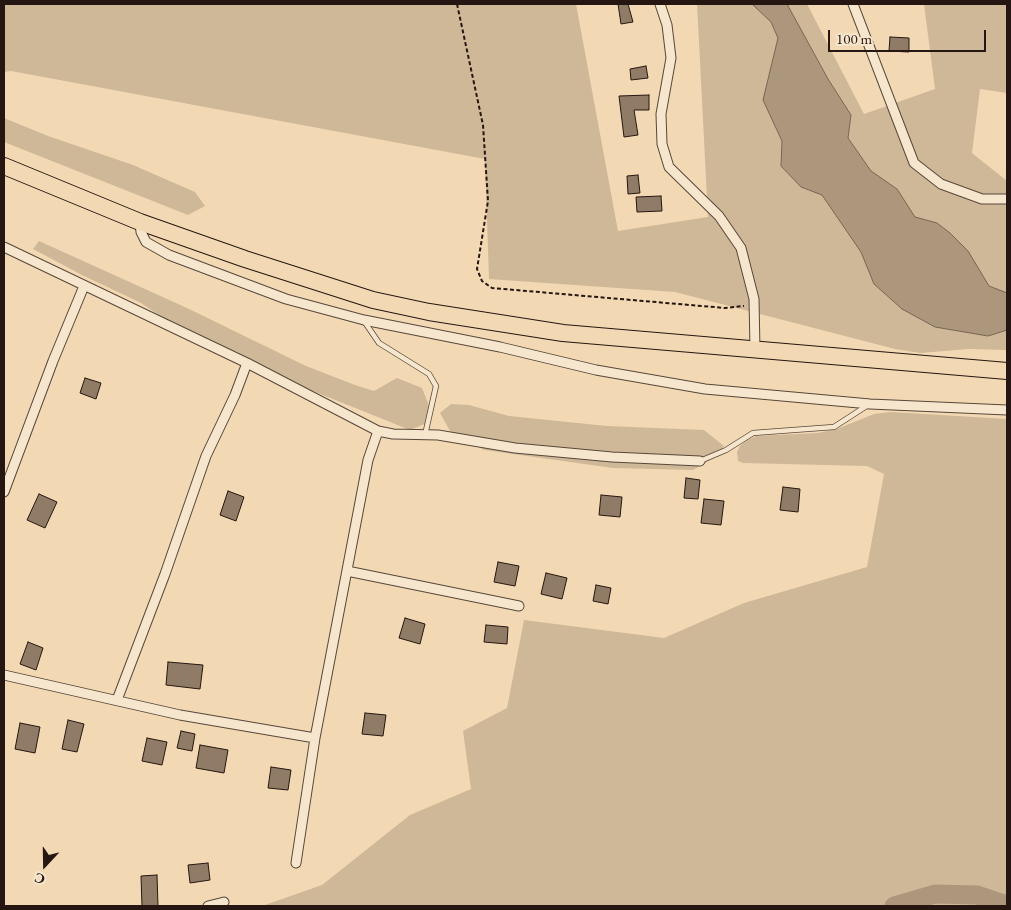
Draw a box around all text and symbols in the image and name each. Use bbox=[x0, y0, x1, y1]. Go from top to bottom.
scale bar bbox=[831, 20, 988, 52]
text: 100 m bbox=[836, 29, 872, 48]
north arrow bbox=[20, 840, 70, 890]
text: С bbox=[32, 869, 47, 889]

